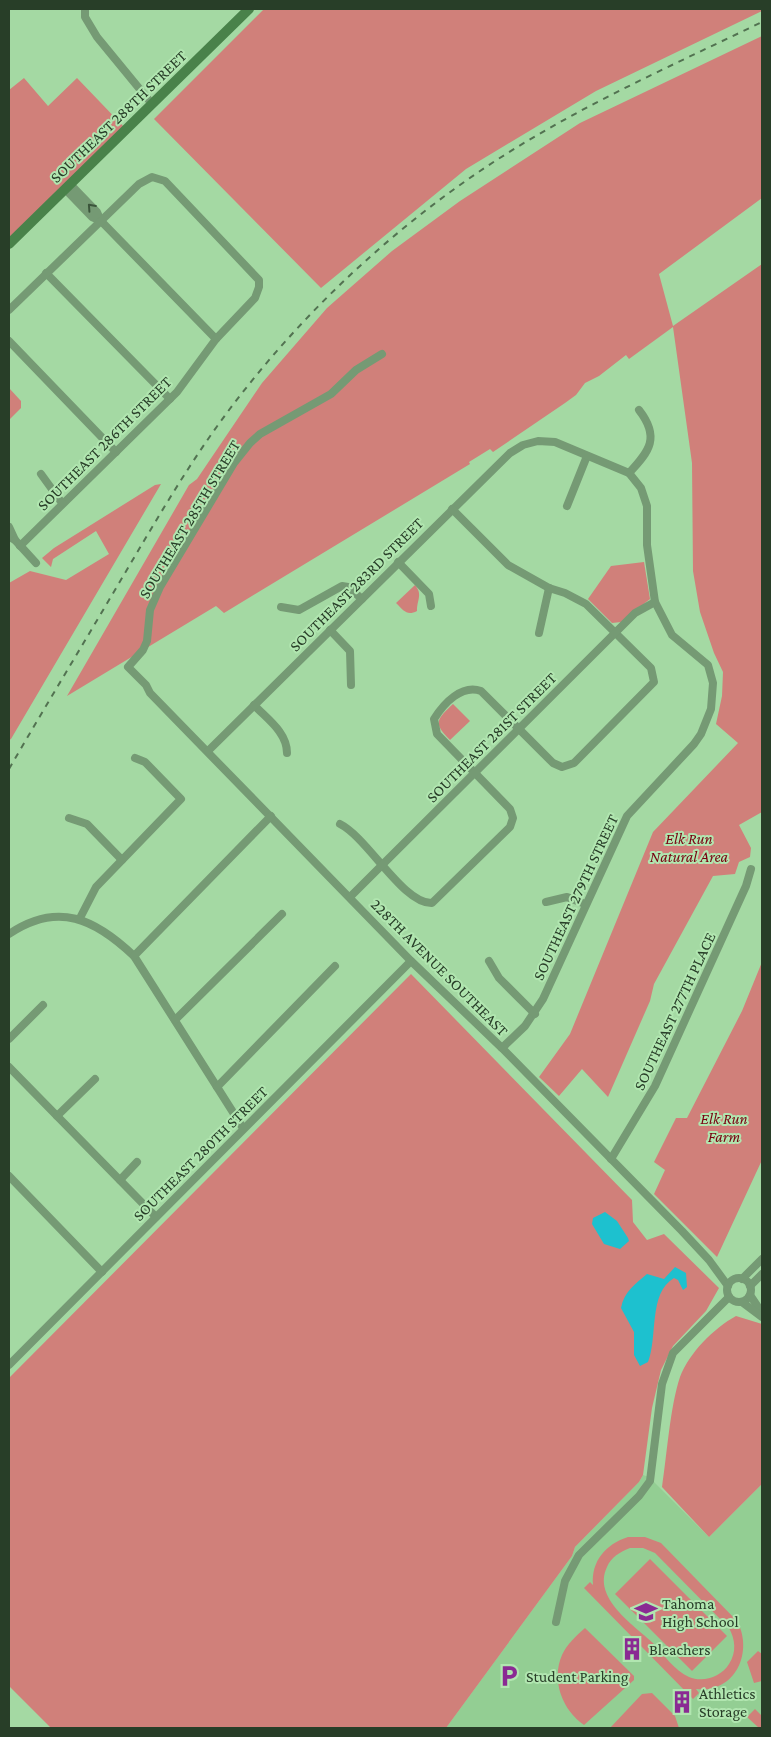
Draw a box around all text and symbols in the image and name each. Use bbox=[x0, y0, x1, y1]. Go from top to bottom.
street label: SOUTHEAST 288TH STREET bbox=[47, 47, 190, 186]
one-way arrow bbox=[88, 203, 97, 212]
street label: SOUTHEAST 286TH STREET bbox=[34, 373, 175, 514]
street label: SOUTHEAST 285TH STREET bbox=[135, 437, 244, 601]
street label: SOUTHEAST 283RD STREET bbox=[286, 514, 427, 655]
street label: SOUTHEAST 281ST STREET bbox=[423, 669, 560, 806]
street label: SOUTHEAST 279TH STREET bbox=[530, 811, 621, 983]
park label: Elk Run Natural Area bbox=[650, 830, 729, 865]
street label: 228TH AVENUE SOUTHEAST bbox=[368, 895, 512, 1040]
street label: SOUTHEAST 277TH PLACE bbox=[630, 929, 719, 1093]
street label: SOUTHEAST 280TH STREET bbox=[130, 1082, 271, 1224]
park label: Elk Run Farm bbox=[700, 1110, 748, 1145]
place label: Tahoma High School bbox=[662, 1595, 739, 1631]
school or university icon: Tahoma High School bbox=[633, 1599, 659, 1625]
building icon: Bleachers bbox=[619, 1636, 645, 1662]
place label: Bleachers bbox=[649, 1641, 710, 1658]
parking icon: Student Parking bbox=[496, 1663, 522, 1689]
place label: Student Parking bbox=[526, 1668, 629, 1686]
place label: Athletics Storage bbox=[699, 1685, 755, 1721]
building icon: Athletics Storage bbox=[669, 1689, 695, 1715]

